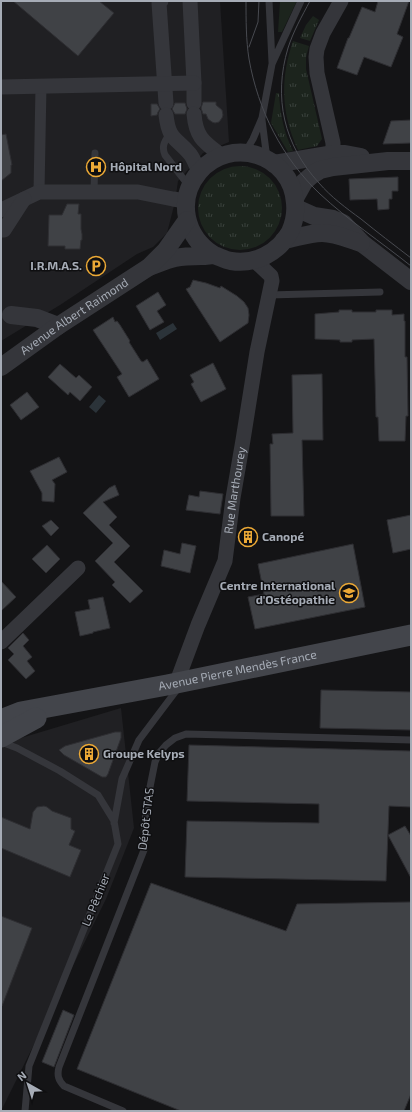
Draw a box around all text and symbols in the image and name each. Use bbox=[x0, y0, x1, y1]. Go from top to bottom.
hospital icon: Hôpital Nord bbox=[85, 156, 107, 178]
place label: Hôpital Nord bbox=[110, 159, 182, 173]
parking icon: I.R.M.A.S. bbox=[85, 255, 107, 277]
place label: I.R.M.A.S. bbox=[30, 258, 82, 272]
street label: Avenue Albert Raimond bbox=[17, 274, 130, 357]
street label: Rue Marthourey bbox=[221, 445, 248, 534]
building icon: Canopé bbox=[237, 526, 259, 548]
place label: Canopé bbox=[262, 529, 304, 543]
place label: Centre International d'Ostéopathie bbox=[220, 578, 335, 606]
school or university icon: Centre International d'Ostéopathie bbox=[338, 582, 360, 604]
street label: Avenue Pierre Mendès France bbox=[157, 647, 318, 692]
building icon: Groupe Kelyps bbox=[78, 743, 100, 765]
place label: Groupe Kelyps bbox=[103, 746, 185, 761]
street label: Dépôt STAS bbox=[134, 787, 156, 851]
street label: Le Pêchier bbox=[78, 871, 112, 928]
north arrow bbox=[8, 1064, 48, 1104]
text: N bbox=[14, 1068, 29, 1083]

